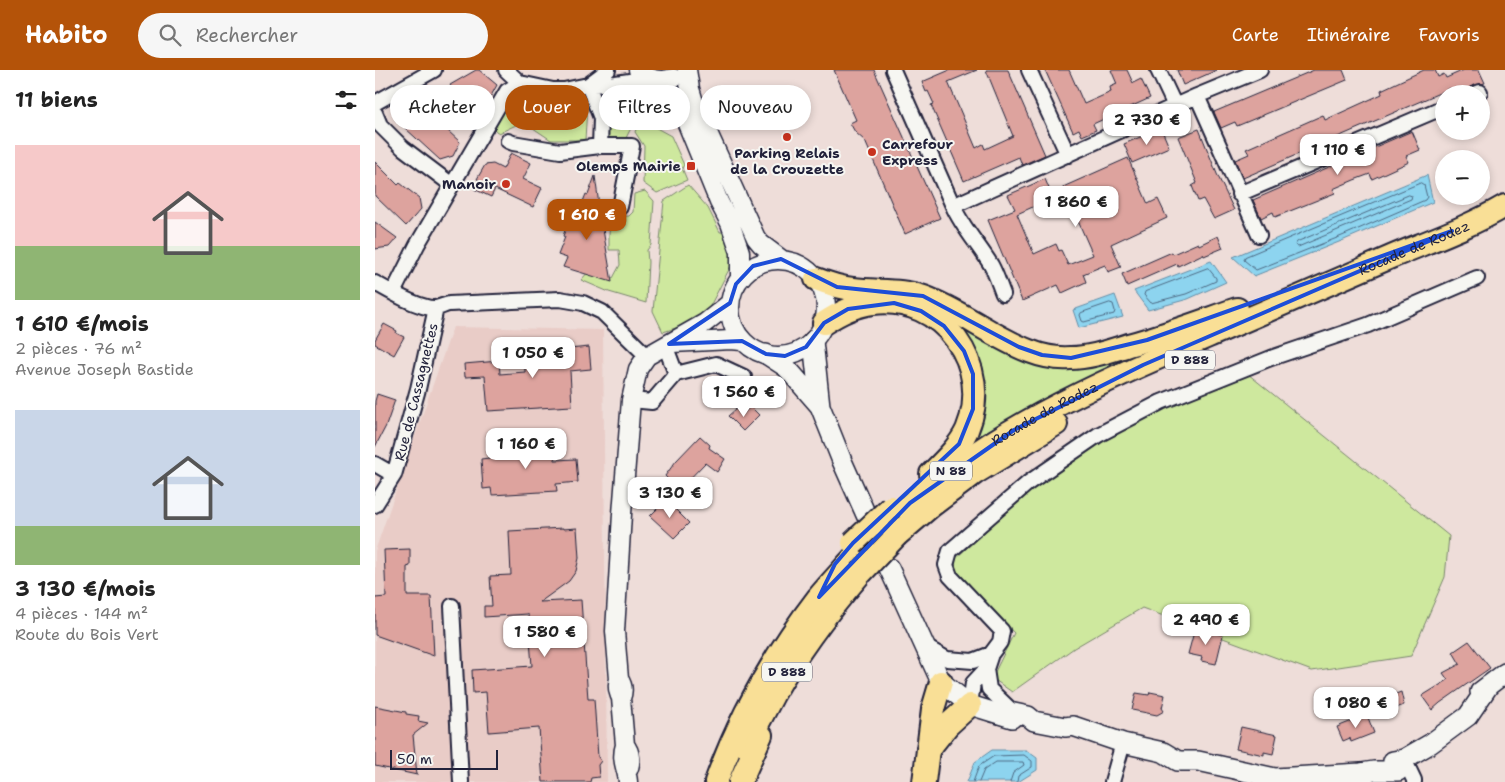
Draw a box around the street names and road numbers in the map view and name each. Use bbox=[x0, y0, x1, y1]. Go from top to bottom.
street label: Rocade de Rodez bbox=[1356, 216, 1472, 279]
street label: Rue de Cassagnettes bbox=[390, 321, 442, 463]
road number: D 888 bbox=[1165, 350, 1215, 370]
street label: Rocade de Rodez bbox=[988, 378, 1101, 450]
road number: N 88 bbox=[930, 462, 972, 481]
road number: D 888 bbox=[762, 662, 812, 682]

